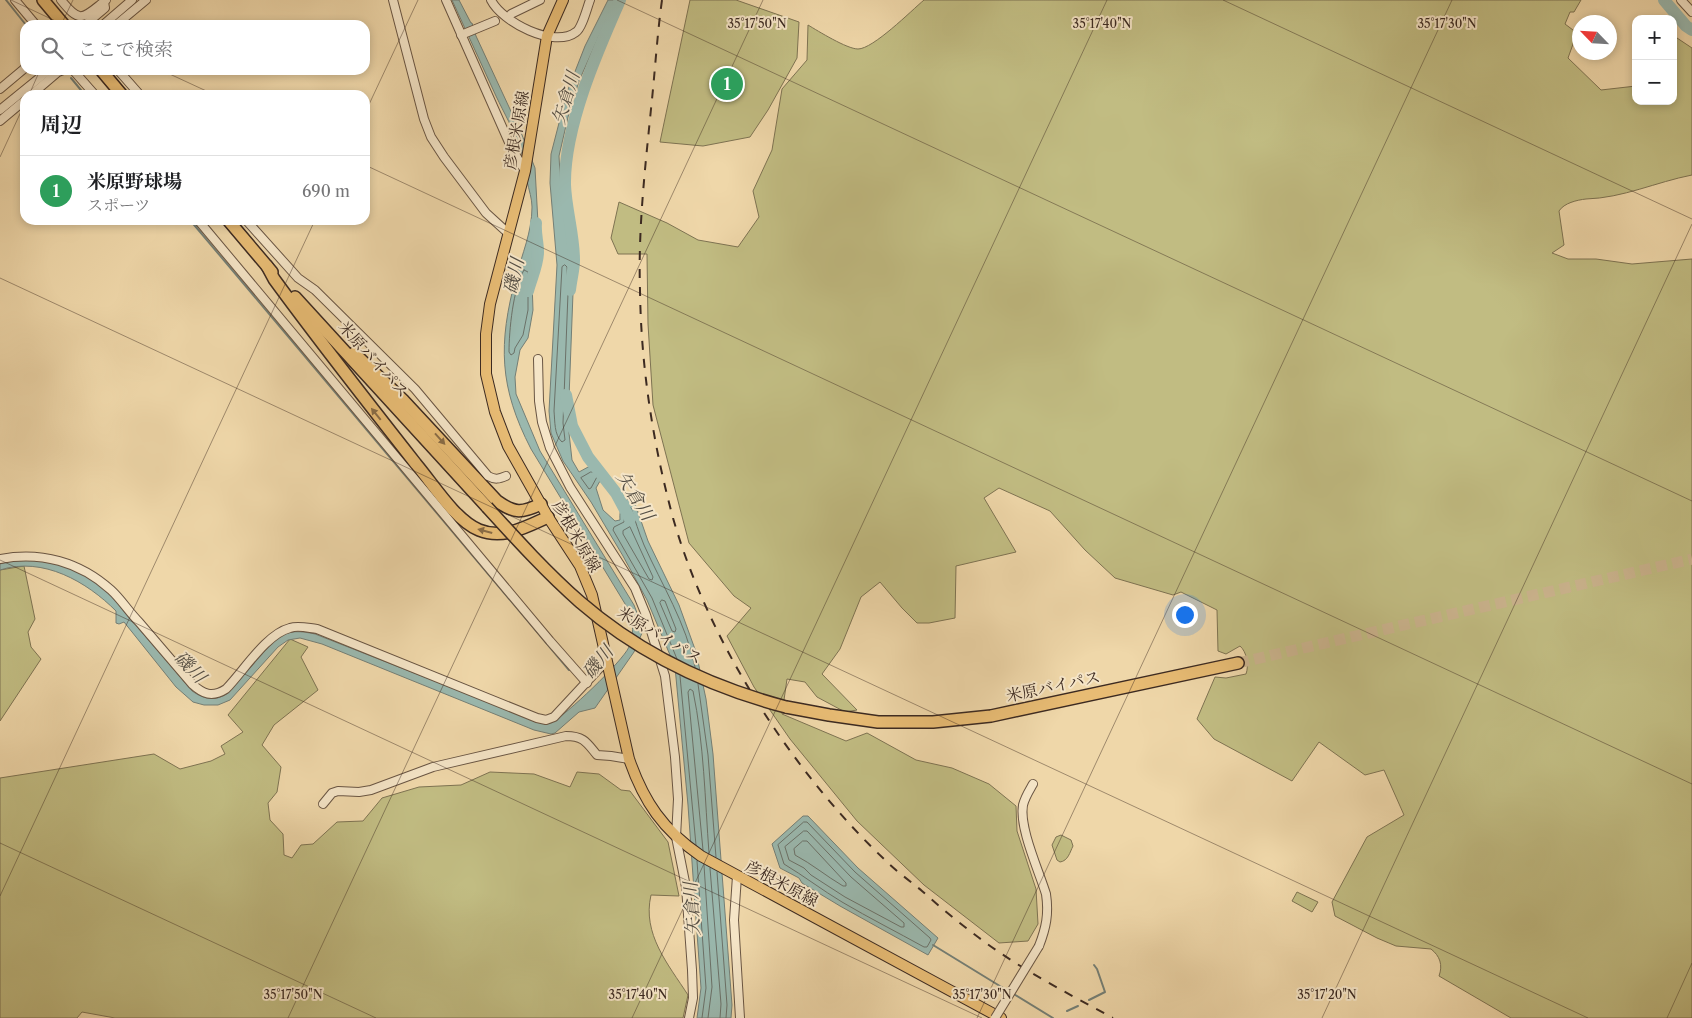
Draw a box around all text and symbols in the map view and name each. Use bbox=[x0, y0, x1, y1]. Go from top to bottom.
north arrow bbox=[1572, 15, 1617, 60]
map controls bbox=[1632, 15, 1677, 105]
button: + bbox=[1632, 15, 1677, 60]
text: 35°17'50"N bbox=[727, 16, 787, 31]
text: 35°17'40"N bbox=[1073, 16, 1132, 31]
text: 35°17'30"N bbox=[1417, 16, 1477, 31]
search box bbox=[20, 20, 370, 75]
icon: search bbox=[38, 34, 66, 62]
text: ここで検索 bbox=[78, 38, 173, 61]
button: − bbox=[1632, 60, 1677, 105]
pin: 1 bbox=[711, 65, 743, 103]
water label: 矢倉川 bbox=[548, 67, 585, 127]
street label: 彦根米原線 bbox=[499, 89, 533, 171]
text: 周辺 bbox=[40, 112, 82, 137]
text: 米原野球場 bbox=[87, 170, 182, 193]
text: 1 bbox=[52, 181, 60, 201]
text: 690 m bbox=[302, 181, 350, 201]
text: スポーツ bbox=[87, 195, 150, 215]
water label: 磯川 bbox=[499, 254, 529, 296]
street label: 米原バイパス bbox=[335, 317, 413, 401]
one-way arrow bbox=[370, 408, 381, 421]
one-way arrow bbox=[434, 433, 446, 445]
water label: 矢倉川 bbox=[611, 467, 660, 526]
street label: 彦根米原線 bbox=[548, 496, 606, 576]
one-way arrow bbox=[478, 527, 493, 535]
street label: 米原バイパス bbox=[614, 602, 706, 668]
your location bbox=[1172, 602, 1198, 628]
water label: 磯川 bbox=[578, 640, 619, 683]
water label: 磯川 bbox=[170, 646, 212, 689]
street label: 米原バイパス bbox=[1004, 666, 1102, 706]
street label: 彦根米原線 bbox=[742, 855, 822, 911]
water label: 矢倉川 bbox=[679, 879, 704, 937]
text: 35°17'50"N bbox=[263, 987, 323, 1002]
text: 35°17'40"N bbox=[609, 987, 668, 1002]
text: 35°17'30"N bbox=[952, 987, 1012, 1002]
text: 35°17'20"N bbox=[1297, 987, 1357, 1002]

